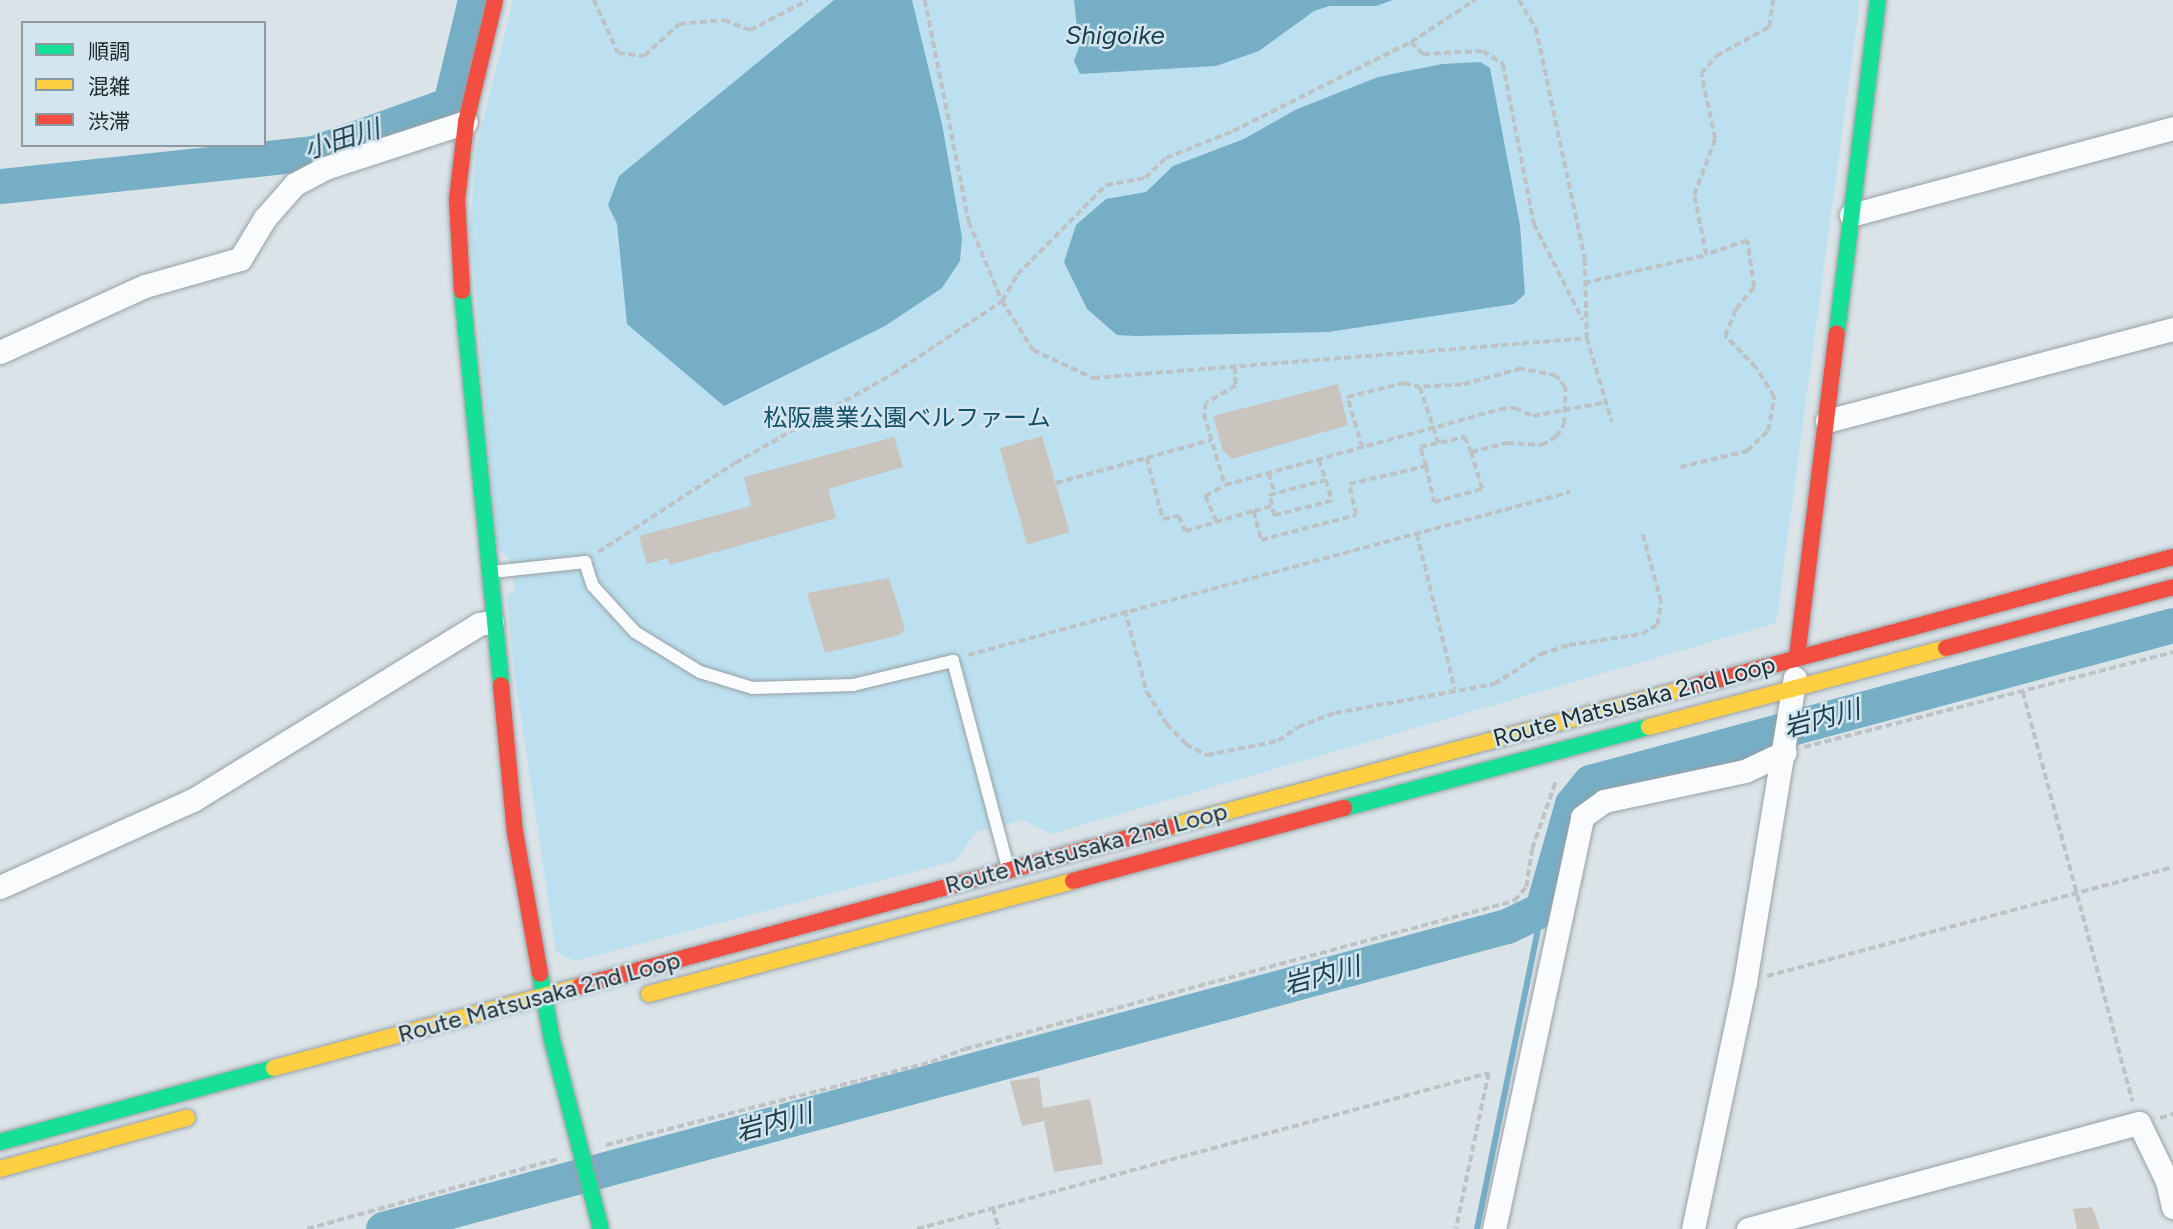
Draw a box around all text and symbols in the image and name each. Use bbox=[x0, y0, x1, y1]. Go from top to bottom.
water label: Shigoike bbox=[1065, 20, 1165, 52]
legend bbox=[21, 21, 266, 147]
text: 順調 bbox=[88, 39, 130, 64]
text: 混雑 bbox=[88, 74, 130, 99]
text: 渋滞 bbox=[88, 109, 130, 134]
water label: 小田川 bbox=[300, 114, 384, 166]
park label: 松阪農業公園ベルファーム bbox=[763, 404, 1051, 432]
street label: Route Matsusaka 2nd Loop bbox=[1490, 649, 1778, 753]
water label: 岩内川 bbox=[1780, 694, 1864, 744]
street label: Route Matsusaka 2nd Loop bbox=[942, 796, 1230, 900]
street label: Route Matsusaka 2nd Loop bbox=[395, 945, 683, 1049]
water label: 岩内川 bbox=[1280, 951, 1364, 1001]
water label: 岩内川 bbox=[732, 1098, 816, 1148]

